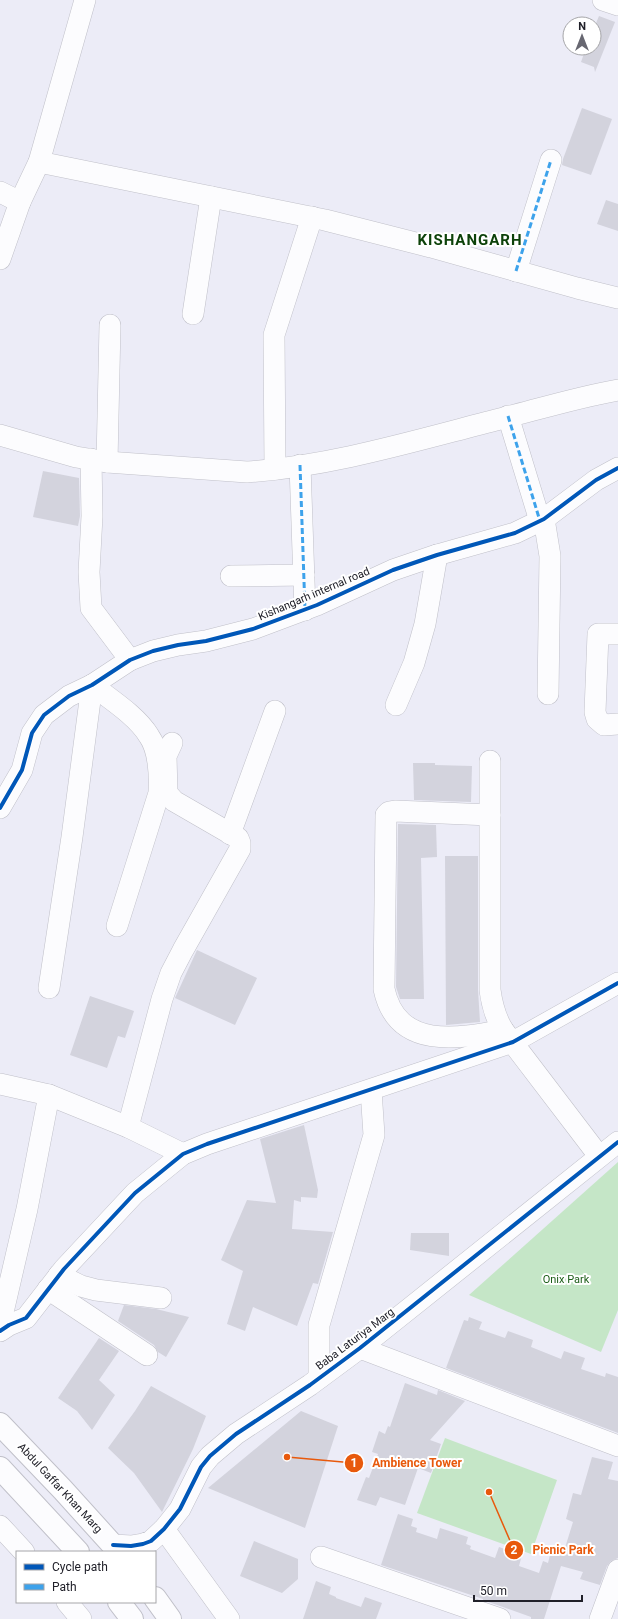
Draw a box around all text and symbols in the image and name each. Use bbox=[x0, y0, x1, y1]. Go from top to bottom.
north arrow bbox=[562, 16, 602, 56]
text: N bbox=[578, 20, 586, 33]
district label: KISHANGARH bbox=[417, 231, 523, 249]
street label: Kishangarh internal road bbox=[256, 565, 372, 623]
park label: Onix Park bbox=[543, 1273, 590, 1286]
street label: Baba Laturiya Marg bbox=[313, 1305, 397, 1373]
street label: Abdul Gaffar Khan Marg bbox=[15, 1441, 105, 1535]
callout: Ambience Tower bbox=[344, 1451, 470, 1475]
text: 1 bbox=[351, 1456, 357, 1470]
text: Ambience Tower bbox=[372, 1456, 462, 1470]
callout: Picnic Park bbox=[504, 1538, 601, 1562]
text: 2 bbox=[511, 1543, 518, 1557]
text: Picnic Park bbox=[532, 1543, 594, 1557]
legend bbox=[16, 1551, 156, 1603]
text: Cycle path bbox=[52, 1560, 108, 1574]
scale bar bbox=[474, 1577, 582, 1603]
text: Path bbox=[52, 1580, 77, 1594]
text: 50 m bbox=[480, 1584, 507, 1598]

